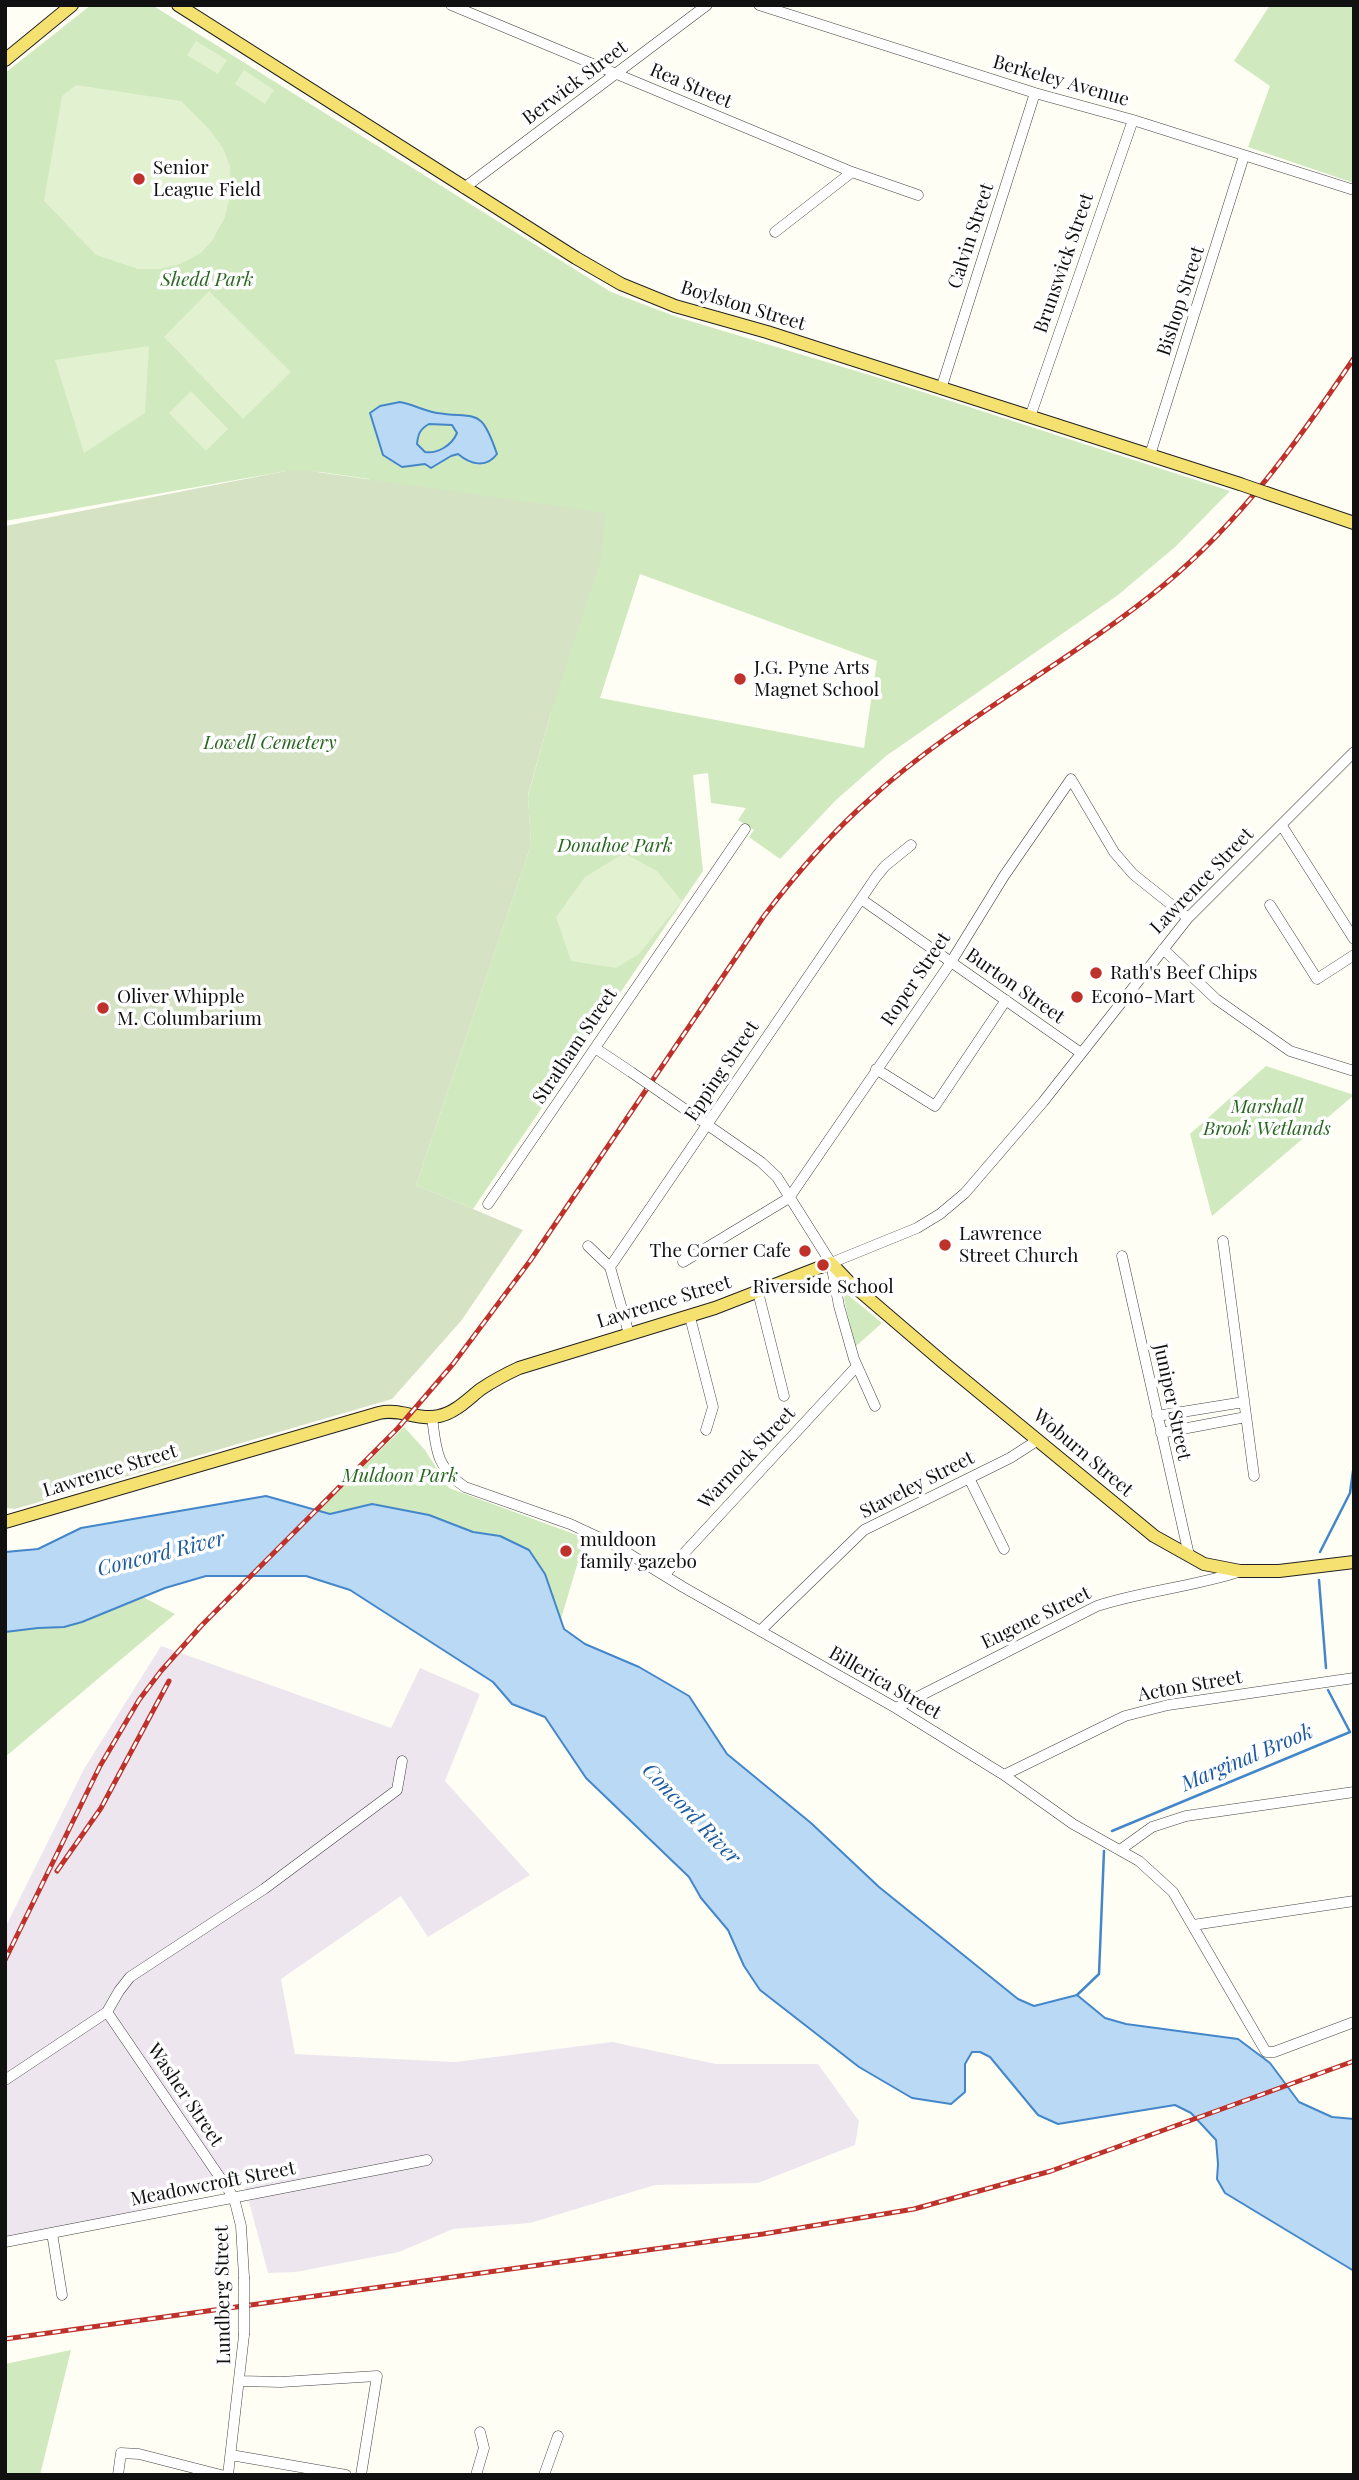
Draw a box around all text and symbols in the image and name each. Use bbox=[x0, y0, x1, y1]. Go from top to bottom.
street label: Berwick Street bbox=[518, 36, 632, 130]
street label: Berkeley Avenue bbox=[990, 51, 1132, 111]
street label: Rea Street bbox=[646, 58, 736, 114]
place label: Senior League Field bbox=[153, 157, 261, 201]
marker: Senior League Field bbox=[131, 171, 147, 187]
street label: Calvin Street bbox=[943, 180, 999, 292]
street label: Brunswick Street bbox=[1029, 190, 1099, 336]
street label: Bishop Street bbox=[1153, 243, 1209, 359]
park label: Shedd Park bbox=[160, 269, 254, 291]
street label: Boylston Street bbox=[678, 276, 808, 336]
place label: J.G. Pyne Arts Magnet School bbox=[754, 657, 879, 701]
marker: J.G. Pyne Arts Magnet School bbox=[732, 671, 748, 687]
park label: Lowell Cemetery bbox=[203, 732, 337, 754]
street label: Lawrence Street bbox=[1146, 823, 1258, 939]
park label: Donahoe Park bbox=[557, 835, 673, 857]
street label: Roper Street bbox=[876, 928, 956, 1030]
street label: Burton Street bbox=[961, 944, 1069, 1028]
place label: Rath's Beef Chips bbox=[1110, 962, 1258, 984]
marker: Rath's Beef Chips bbox=[1088, 965, 1104, 981]
street label: Stratham Street bbox=[528, 984, 622, 1108]
place label: Oliver Whipple M. Columbarium bbox=[117, 986, 262, 1030]
place label: Econo-Mart bbox=[1091, 986, 1195, 1008]
marker: Econo-Mart bbox=[1069, 989, 1085, 1005]
marker: Oliver Whipple M. Columbarium bbox=[95, 1000, 111, 1016]
street label: Epping Street bbox=[680, 1016, 764, 1126]
park label: Marshall Brook Wetlands bbox=[1203, 1096, 1331, 1140]
place label: Lawrence Street Church bbox=[959, 1223, 1079, 1267]
marker: Lawrence Street Church bbox=[937, 1237, 953, 1253]
place label: The Corner Cafe bbox=[650, 1240, 791, 1262]
marker: The Corner Cafe bbox=[797, 1243, 813, 1259]
marker: Riverside School bbox=[815, 1257, 831, 1273]
street label: Lawrence Street bbox=[594, 1271, 734, 1333]
place label: Riverside School bbox=[752, 1276, 894, 1298]
street label: Juniper Street bbox=[1149, 1342, 1195, 1462]
street label: Warnock Street bbox=[694, 1402, 800, 1514]
street label: Woburn Street bbox=[1028, 1405, 1138, 1501]
street label: Lawrence Street bbox=[40, 1440, 180, 1502]
street label: Staveley Street bbox=[856, 1446, 978, 1524]
park label: Muldoon Park bbox=[342, 1465, 458, 1487]
water label: Concord River bbox=[95, 1526, 227, 1582]
place label: muldoon family gazebo bbox=[580, 1529, 697, 1573]
marker: muldoon family gazebo bbox=[558, 1543, 574, 1559]
street label: Eugene Street bbox=[978, 1582, 1094, 1654]
street label: Billerica Street bbox=[825, 1642, 945, 1724]
street label: Acton Street bbox=[1136, 1666, 1244, 1706]
water label: Marginal Brook bbox=[1177, 1719, 1317, 1797]
water label: Concord River bbox=[637, 1758, 745, 1870]
street label: Washer Street bbox=[142, 2039, 228, 2151]
street label: Meadowcroft Street bbox=[129, 2157, 297, 2211]
street label: Lundberg Street bbox=[210, 2225, 236, 2365]

